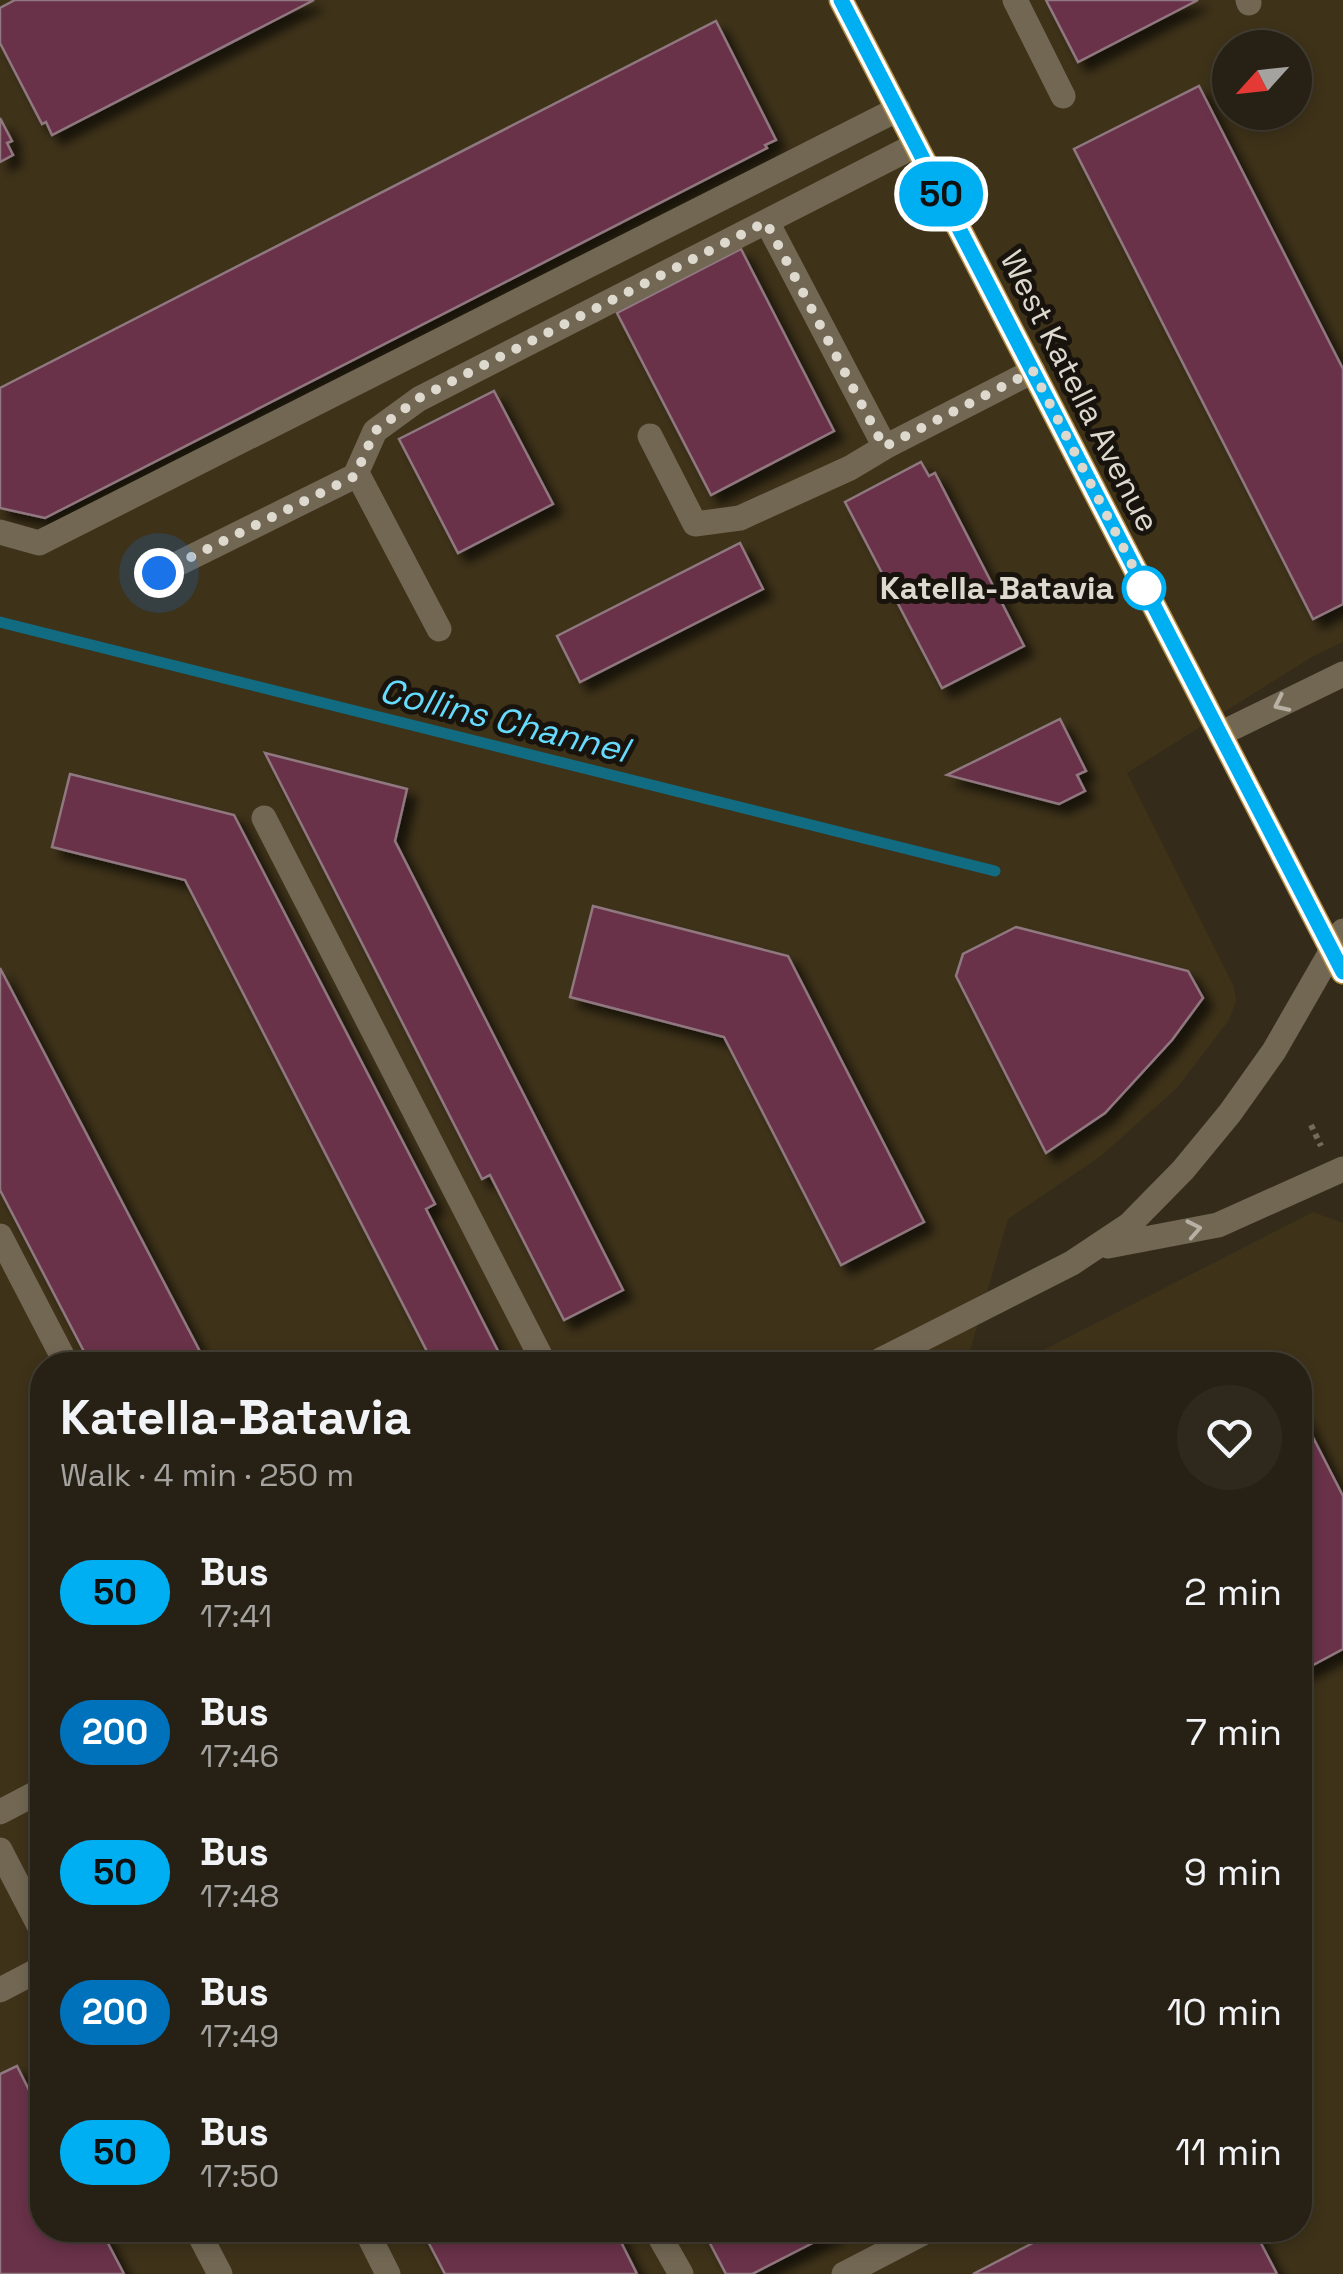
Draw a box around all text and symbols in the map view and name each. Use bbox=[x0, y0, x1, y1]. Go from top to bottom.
north arrow bbox=[1212, 30, 1312, 130]
map controls bbox=[1212, 30, 1312, 130]
line badge: 50 bbox=[896, 162, 986, 226]
text: 50 bbox=[919, 172, 963, 216]
street label: West Katella Avenue bbox=[992, 243, 1168, 539]
your location bbox=[134, 548, 184, 598]
marker: Katella-Batavia bbox=[1123, 567, 1165, 609]
place label: Katella-Batavia bbox=[880, 568, 1114, 608]
water label: Collins Channel bbox=[375, 668, 636, 773]
one-way arrow bbox=[1274, 692, 1292, 711]
one-way arrow bbox=[1185, 1220, 1202, 1241]
button: heart bbox=[1177, 1385, 1282, 1490]
text: Katella-Batavia bbox=[60, 1387, 411, 1448]
text: Walk · 4 min · 250 m bbox=[60, 1455, 354, 1495]
text: Bus bbox=[200, 1548, 269, 1596]
text: 2 min bbox=[1184, 1568, 1282, 1616]
text: 50 bbox=[93, 1570, 137, 1614]
text: 17:41 bbox=[200, 1596, 272, 1636]
text: Bus bbox=[200, 1688, 269, 1736]
text: 7 min bbox=[1186, 1708, 1282, 1756]
text: 200 bbox=[82, 1710, 148, 1754]
text: 17:46 bbox=[200, 1736, 279, 1776]
text: Bus bbox=[200, 1828, 269, 1876]
text: 9 min bbox=[1184, 1848, 1282, 1896]
text: 50 bbox=[93, 1850, 137, 1894]
text: 17:48 bbox=[200, 1876, 279, 1916]
text: Bus bbox=[200, 1968, 269, 2016]
text: 10 min bbox=[1167, 1988, 1282, 2036]
text: 200 bbox=[82, 1990, 148, 2034]
text: 17:49 bbox=[200, 2016, 279, 2056]
text: Bus bbox=[200, 2108, 269, 2156]
text: 11 min bbox=[1175, 2128, 1282, 2176]
text: 50 bbox=[93, 2130, 137, 2174]
text: 17:50 bbox=[200, 2156, 279, 2196]

